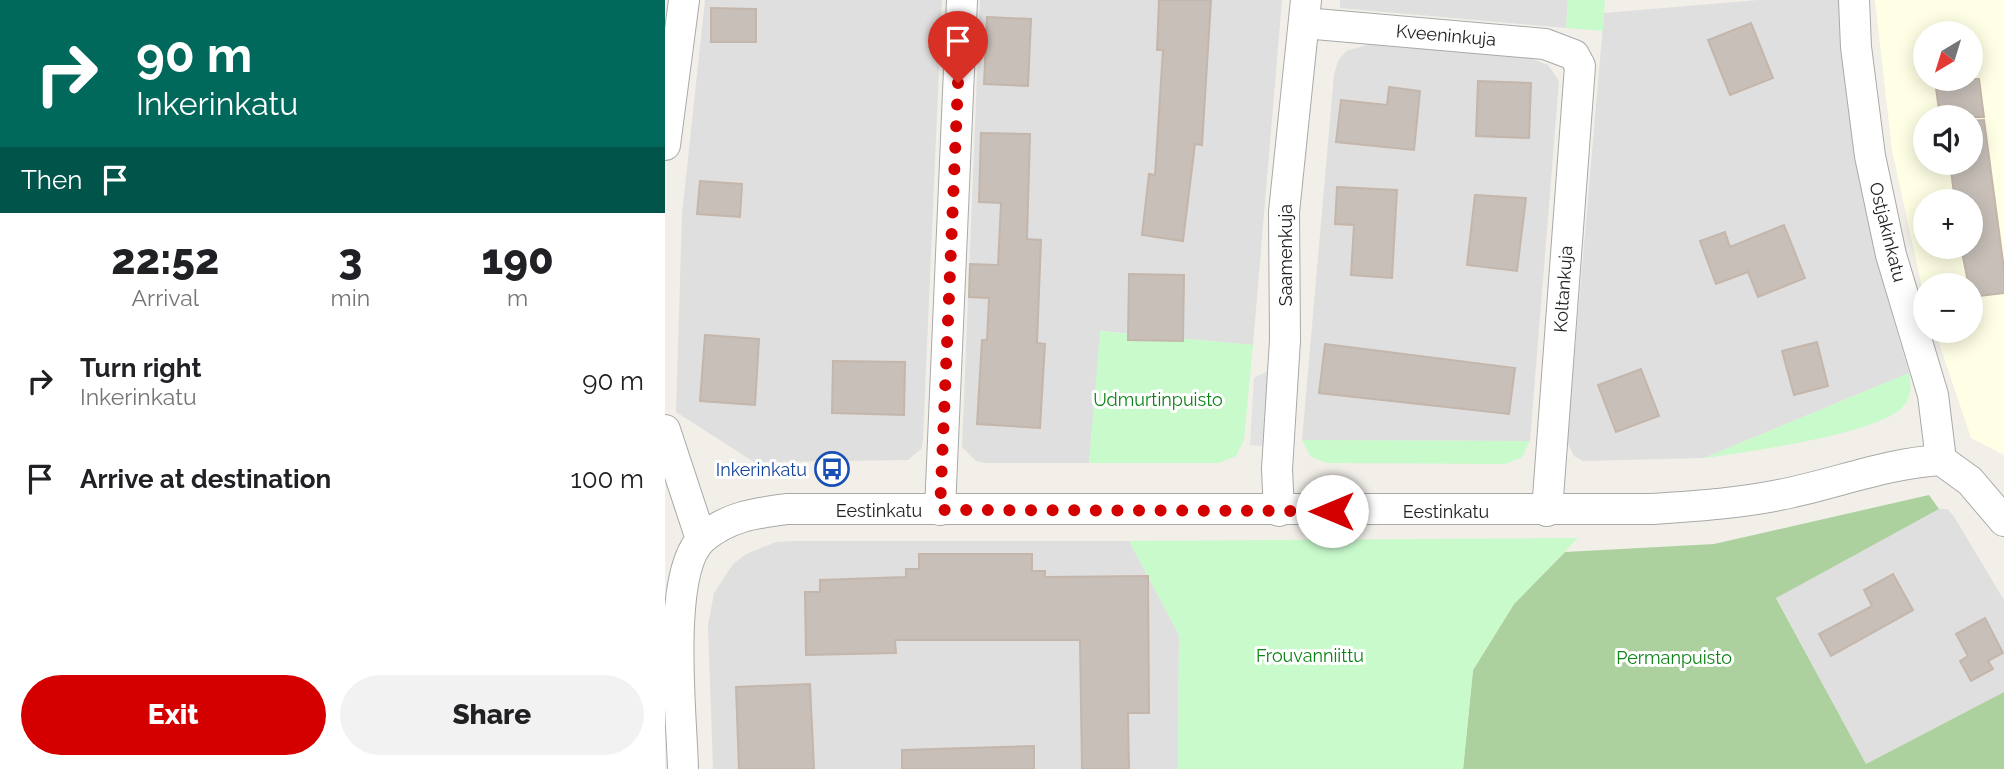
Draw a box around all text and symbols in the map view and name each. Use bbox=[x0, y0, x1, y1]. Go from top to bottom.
pin bbox=[928, 11, 988, 83]
street label: Kveeninkuja bbox=[1395, 20, 1497, 50]
north arrow bbox=[1913, 21, 1983, 91]
map controls bbox=[1913, 21, 1983, 343]
icon: arrive bbox=[939, 22, 977, 60]
text: 90 m bbox=[136, 26, 252, 83]
icon: right bbox=[21, 28, 112, 119]
text: Inkerinkatu bbox=[136, 85, 298, 122]
button: sound bbox=[1913, 105, 1983, 175]
icon: arrive bbox=[96, 161, 134, 199]
text: Then bbox=[21, 165, 82, 195]
street label: Ostjakinkatu bbox=[1865, 180, 1911, 284]
button: + bbox=[1913, 189, 1983, 259]
street label: Saamenkuja bbox=[1275, 204, 1296, 306]
text: 22:52 bbox=[111, 235, 219, 284]
text: 3 bbox=[338, 235, 362, 284]
text: 190 bbox=[481, 235, 554, 284]
street label: Koltankuja bbox=[1549, 245, 1577, 333]
button: − bbox=[1913, 273, 1983, 343]
text: Arrival bbox=[132, 284, 199, 311]
text: min bbox=[331, 284, 370, 311]
text: m bbox=[507, 284, 528, 311]
text: Turn right bbox=[80, 353, 201, 383]
icon: right bbox=[21, 362, 59, 400]
text: 90 m bbox=[582, 366, 644, 396]
text: Inkerinkatu bbox=[80, 383, 197, 410]
park label: Udmurtinpuisto bbox=[1093, 389, 1223, 410]
bus stop icon: Inkerinkatu bbox=[813, 450, 851, 488]
place label: Inkerinkatu bbox=[716, 459, 807, 480]
icon: arrive bbox=[21, 460, 59, 498]
text: Arrive at destination bbox=[80, 464, 331, 494]
text: 100 m bbox=[571, 464, 644, 494]
position arrow bbox=[1295, 474, 1369, 548]
street label: Eestinkatu bbox=[836, 500, 922, 521]
street label: Eestinkatu bbox=[1403, 501, 1489, 522]
park label: Frouvanniittu bbox=[1256, 645, 1364, 666]
park label: Permanpuisto bbox=[1616, 647, 1732, 668]
button: Exit bbox=[21, 675, 326, 755]
button: Share bbox=[340, 675, 644, 755]

